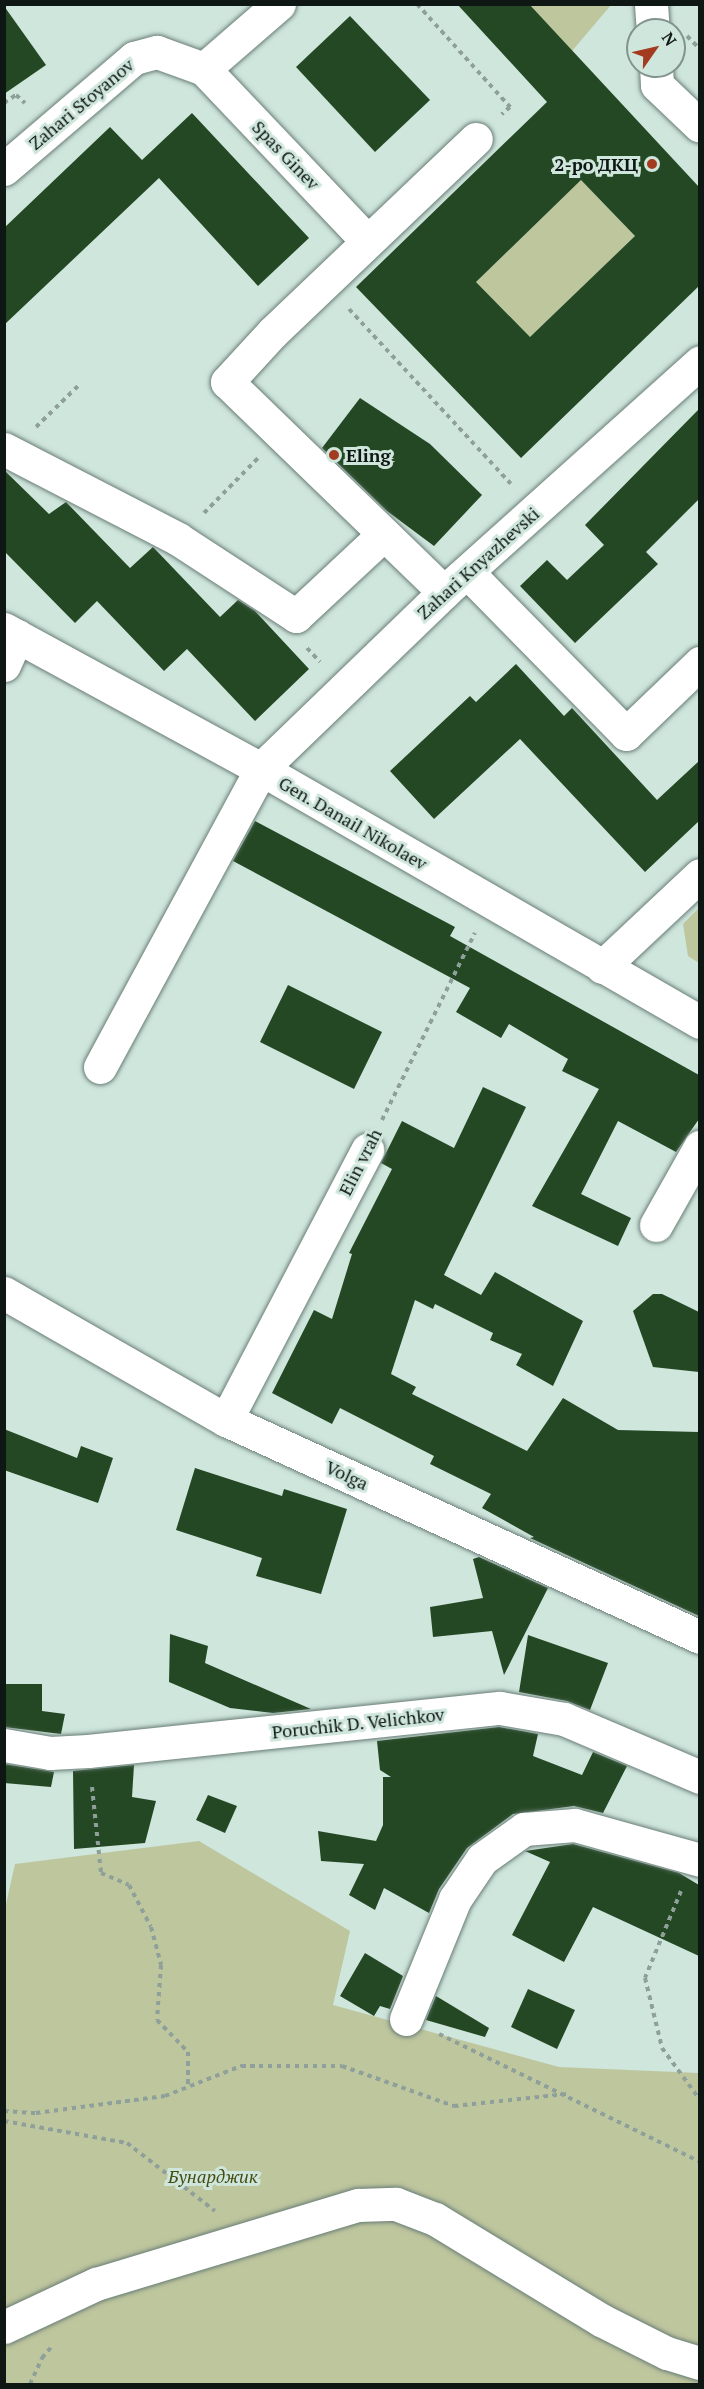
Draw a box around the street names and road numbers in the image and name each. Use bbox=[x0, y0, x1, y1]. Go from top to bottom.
street label: Zahari Stoyanov bbox=[24, 54, 138, 154]
street label: Spas Ginev bbox=[248, 116, 324, 194]
street label: Zahari Knyazhevski bbox=[413, 503, 543, 623]
street label: Gen. Danail Nikolaev bbox=[275, 772, 431, 874]
street label: Elin vrah bbox=[334, 1125, 386, 1199]
street label: Volga bbox=[322, 1456, 372, 1494]
street label: Poruchik D. Velichkov bbox=[270, 1703, 446, 1743]

